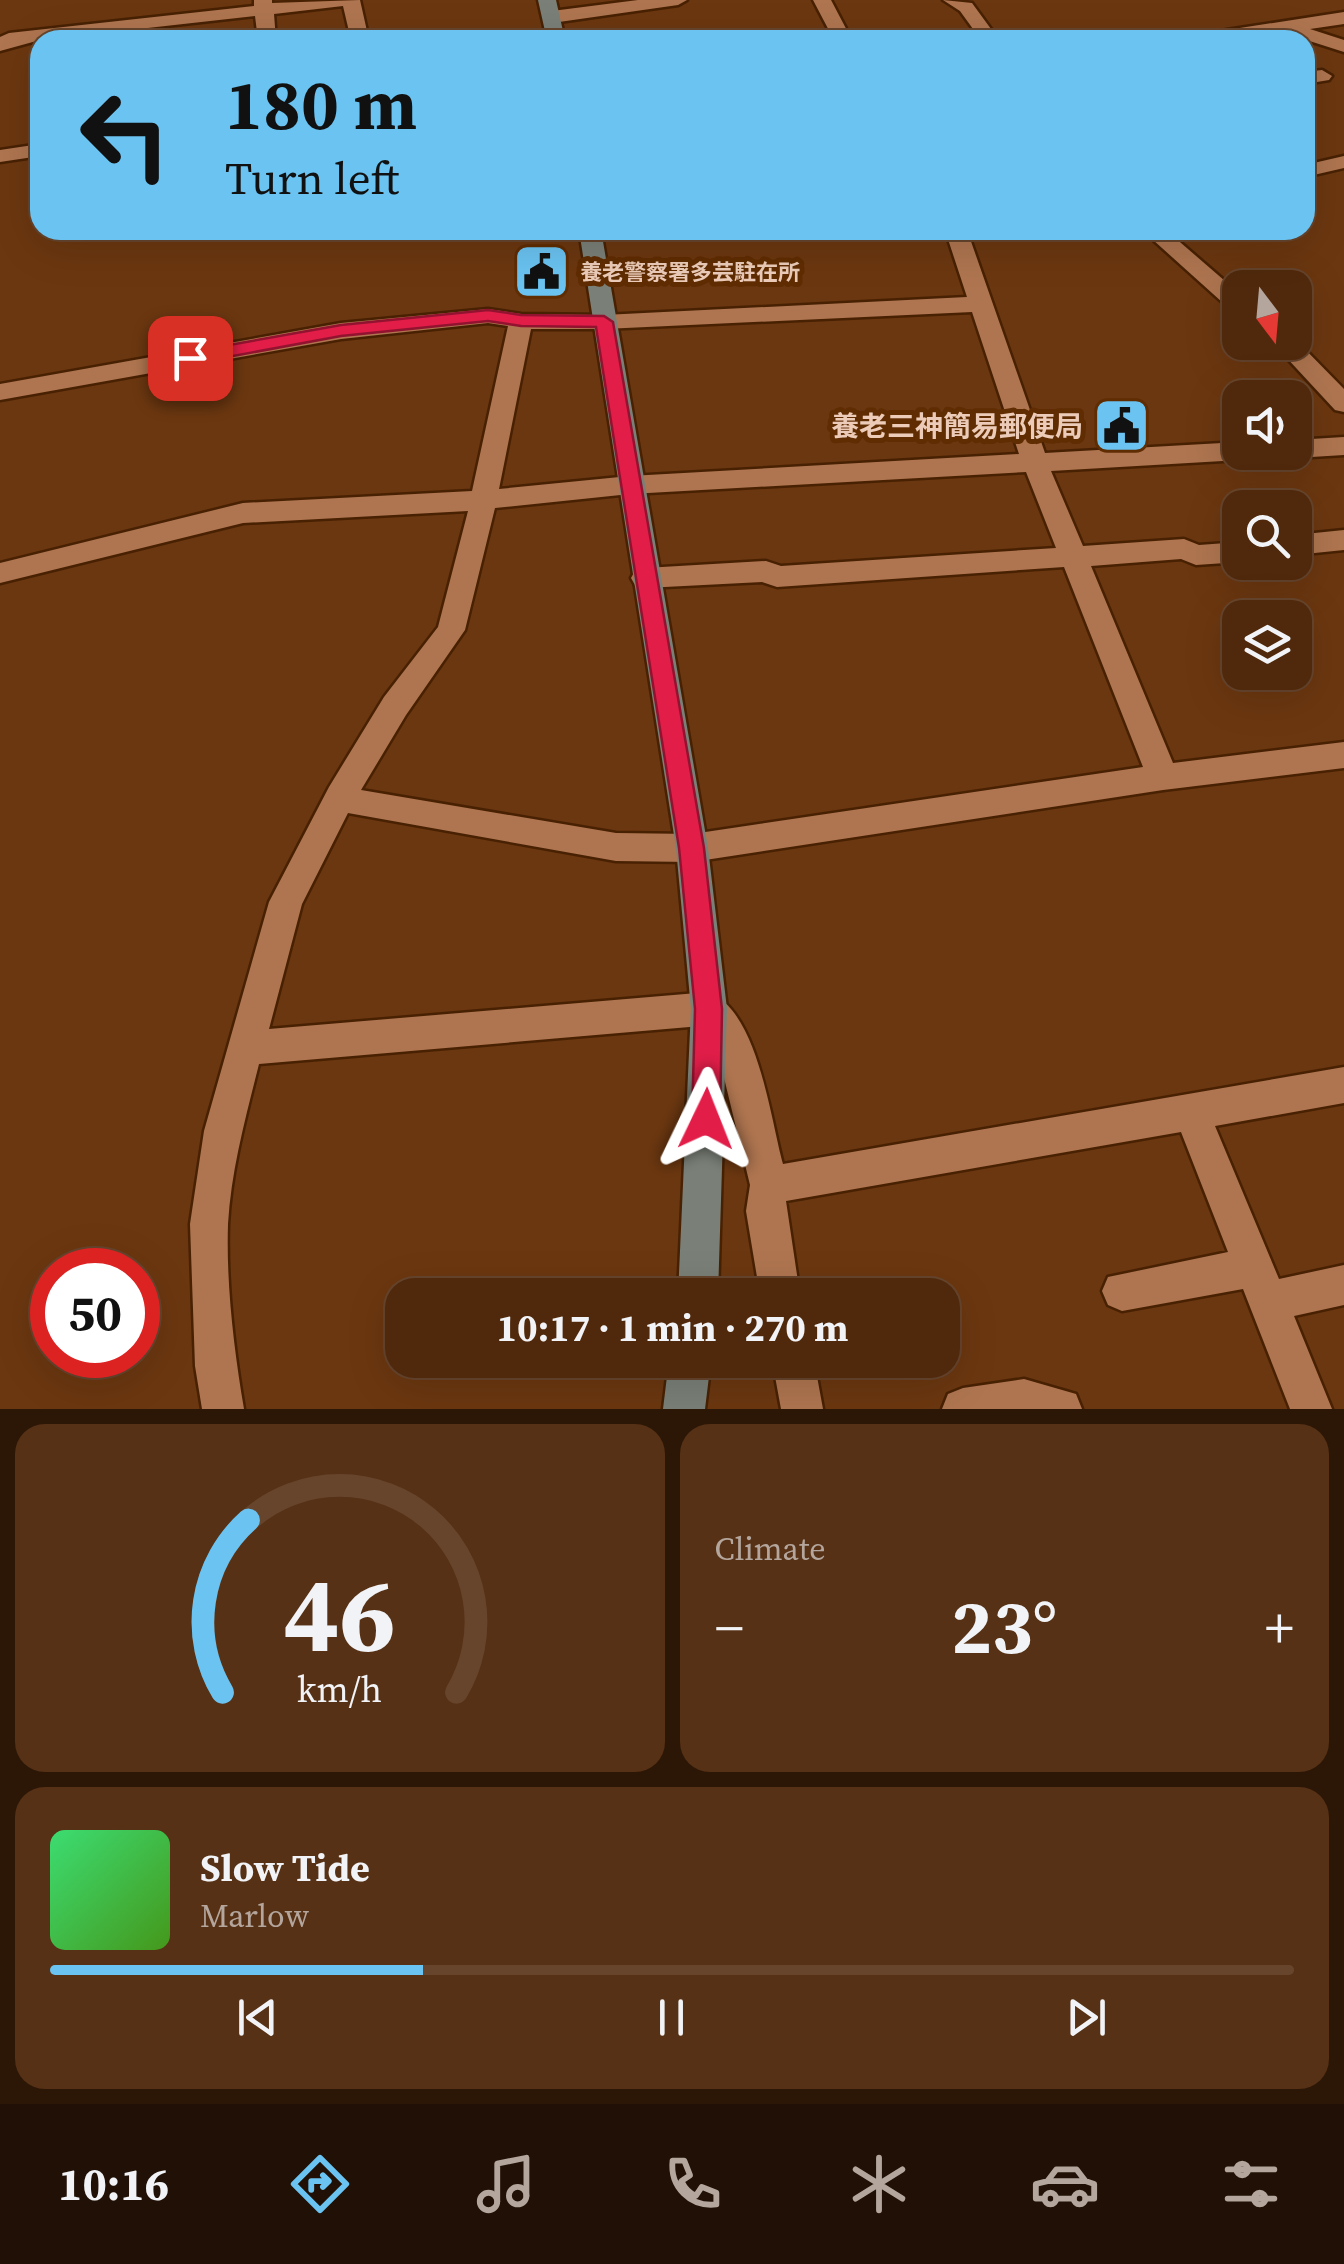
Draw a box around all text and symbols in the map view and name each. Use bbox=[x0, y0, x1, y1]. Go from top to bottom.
text: 180 m bbox=[225, 56, 417, 152]
icon: left bbox=[60, 70, 190, 200]
text: Turn left bbox=[225, 147, 399, 209]
public building icon: 養老警察署多芸駐在所 bbox=[511, 242, 571, 302]
place label: 養老警察署多芸駐在所 bbox=[580, 257, 800, 287]
north arrow bbox=[1222, 270, 1312, 360]
map controls bbox=[1222, 270, 1312, 690]
pin bbox=[148, 316, 233, 401]
icon: arrive bbox=[163, 331, 218, 386]
button: sound bbox=[1222, 380, 1312, 470]
public building icon: 養老三神簡易郵便局 bbox=[1092, 396, 1152, 456]
place label: 養老三神簡易郵便局 bbox=[831, 407, 1083, 445]
button: search bbox=[1222, 490, 1312, 580]
button: layers bbox=[1222, 600, 1312, 690]
position arrow bbox=[654, 1067, 758, 1171]
speed limit sign: 50 bbox=[30, 1248, 160, 1378]
text: 10:17 · 1 min · 270 m bbox=[496, 1302, 849, 1354]
text: Climate bbox=[715, 1527, 826, 1571]
text: 46 bbox=[283, 1542, 396, 1685]
text: 23° bbox=[951, 1575, 1057, 1678]
text: − bbox=[715, 1590, 744, 1665]
text: + bbox=[1265, 1590, 1294, 1665]
text: km/h bbox=[297, 1665, 382, 1714]
text: Slow Tide bbox=[200, 1842, 370, 1894]
text: Marlow bbox=[200, 1894, 309, 1938]
icon: previous bbox=[230, 1990, 285, 2045]
icon: pause bbox=[644, 1990, 699, 2045]
icon: next bbox=[1059, 1990, 1114, 2045]
icon: directions bbox=[285, 2149, 355, 2219]
icon: music bbox=[471, 2149, 541, 2219]
icon: phone bbox=[658, 2149, 728, 2219]
icon: climate bbox=[844, 2149, 914, 2219]
icon: car bbox=[1030, 2149, 1100, 2219]
icon: filters bbox=[1216, 2149, 1286, 2219]
text: 10:16 bbox=[58, 2153, 169, 2215]

